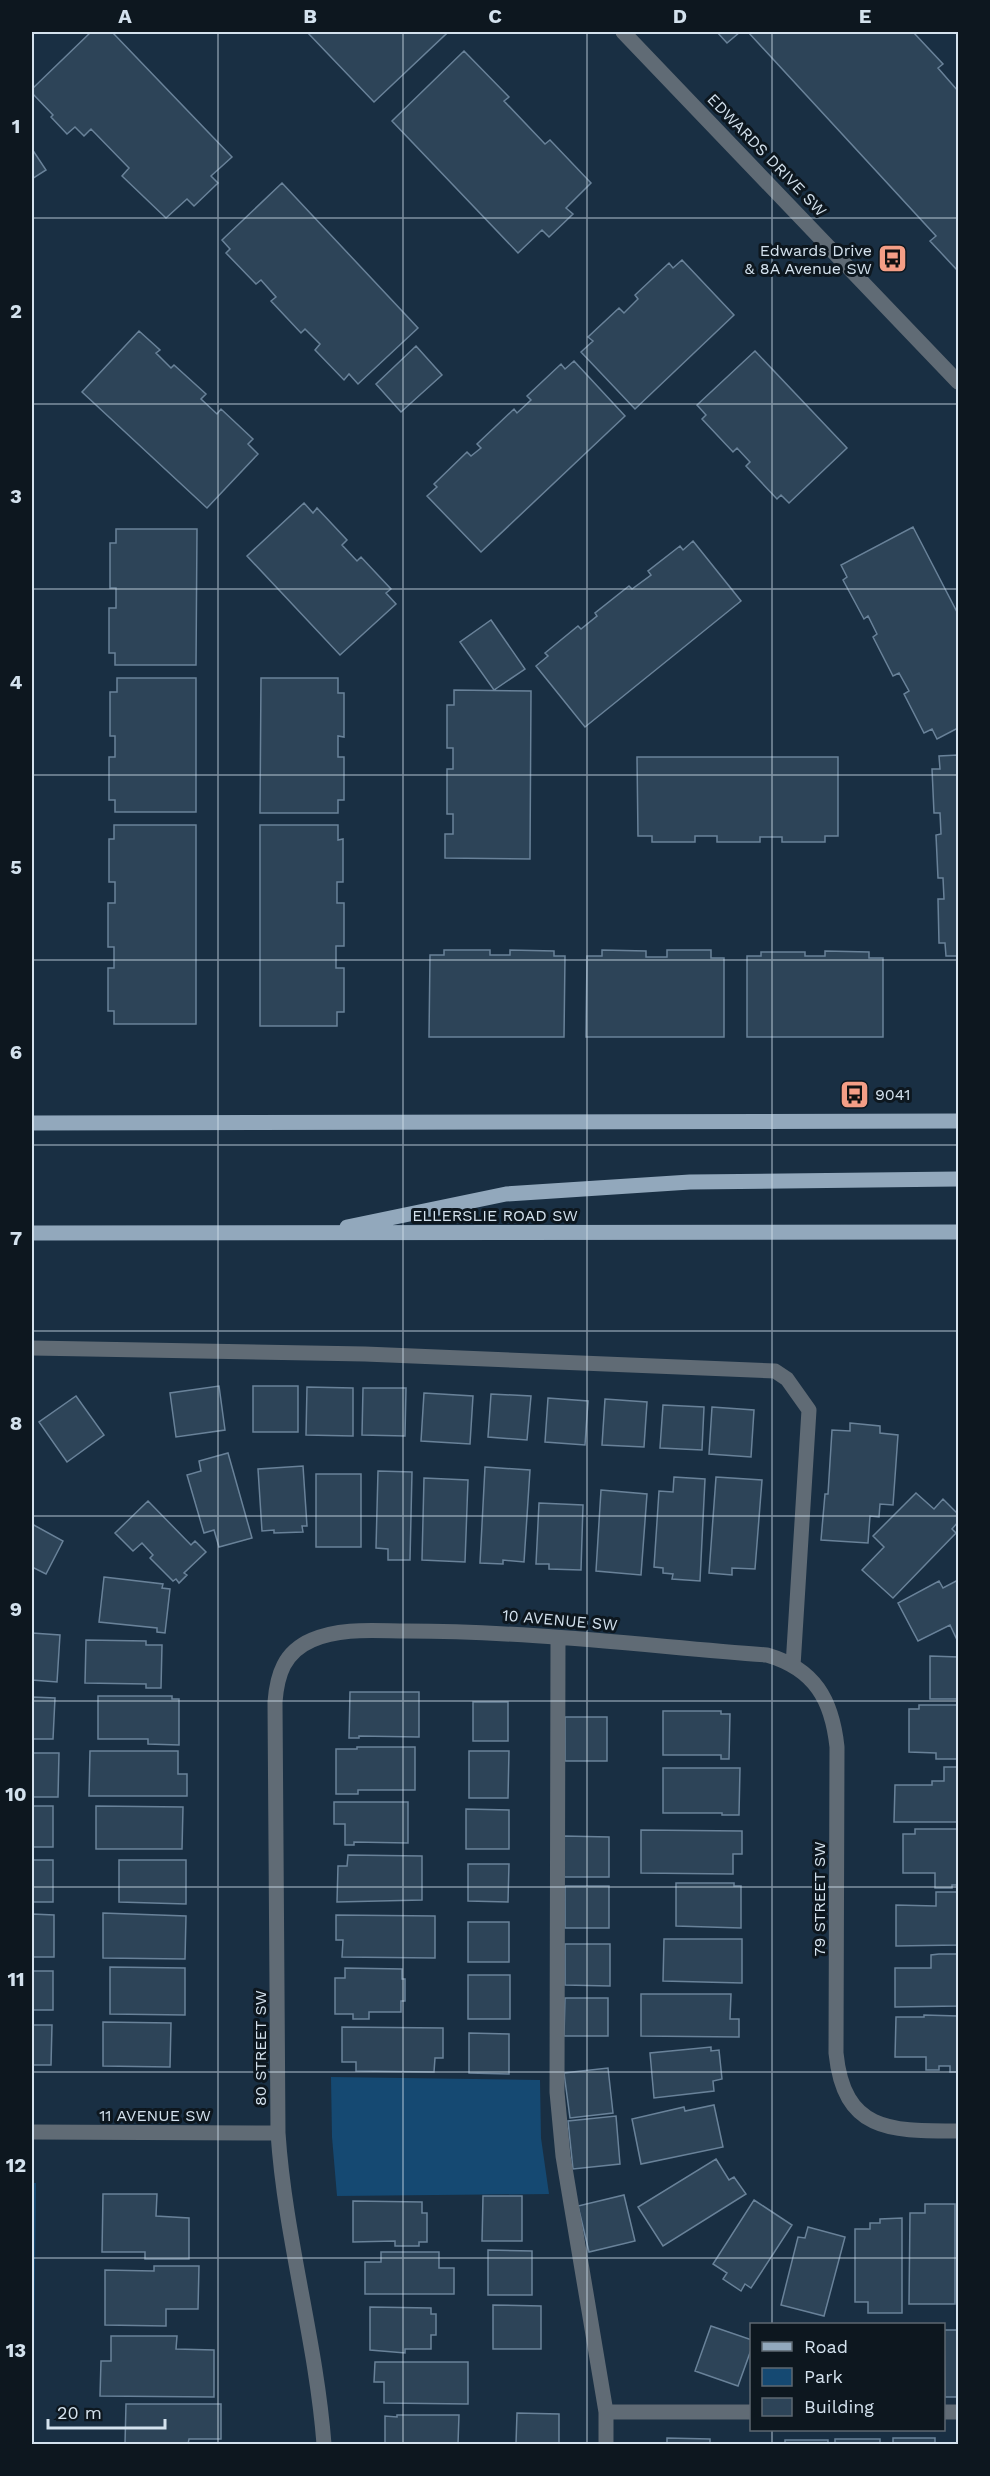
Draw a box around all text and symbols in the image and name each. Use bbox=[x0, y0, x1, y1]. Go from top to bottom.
text: A bbox=[118, 4, 132, 28]
text: B bbox=[303, 4, 317, 28]
text: C bbox=[488, 4, 502, 28]
text: D bbox=[673, 4, 687, 28]
text: E bbox=[859, 4, 871, 28]
street label: EDWARDS DRIVE SW bbox=[703, 90, 831, 220]
text: 1 bbox=[12, 114, 20, 138]
place label: Edwards Drive & 8A Avenue SW bbox=[744, 241, 872, 278]
bus stop icon: Edwards Drive & 8A Avenue SW bbox=[877, 243, 909, 275]
text: 2 bbox=[10, 299, 22, 323]
text: 3 bbox=[10, 484, 22, 508]
text: 4 bbox=[10, 670, 23, 694]
text: 5 bbox=[10, 855, 22, 879]
text: 6 bbox=[10, 1040, 22, 1064]
bus stop icon: 9041 bbox=[838, 1078, 870, 1110]
place label: 9041 bbox=[875, 1085, 911, 1104]
street label: ELLERSLIE ROAD SW bbox=[412, 1206, 578, 1225]
text: 7 bbox=[10, 1226, 22, 1250]
text: 8 bbox=[10, 1411, 22, 1435]
text: 9 bbox=[10, 1597, 22, 1621]
street label: 10 AVENUE SW bbox=[502, 1606, 618, 1634]
text: 10 bbox=[5, 1782, 27, 1806]
street label: 79 STREET SW bbox=[810, 1841, 829, 1957]
text: 11 bbox=[7, 1967, 25, 1991]
street label: 80 STREET SW bbox=[251, 1990, 270, 2106]
street label: 11 AVENUE SW bbox=[99, 2106, 211, 2125]
text: 12 bbox=[6, 2153, 26, 2177]
legend bbox=[750, 2323, 945, 2431]
text: Road bbox=[804, 2336, 848, 2357]
text: 13 bbox=[6, 2338, 26, 2362]
text: Park bbox=[804, 2366, 843, 2387]
scale bar bbox=[48, 2392, 165, 2430]
text: Building bbox=[804, 2396, 874, 2417]
text: 20 m bbox=[57, 2402, 102, 2423]

